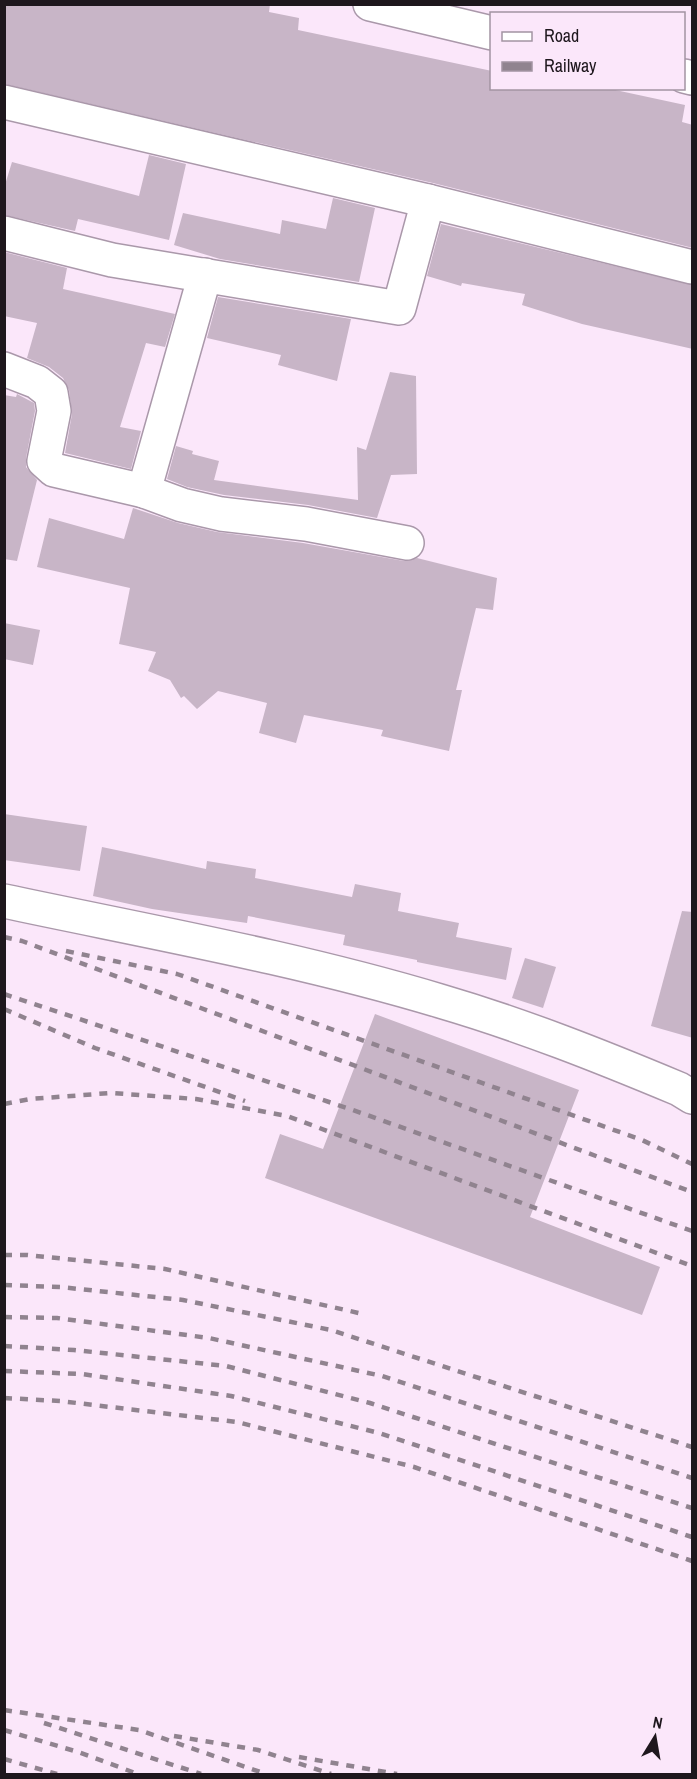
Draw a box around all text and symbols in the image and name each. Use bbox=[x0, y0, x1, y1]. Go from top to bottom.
legend bbox=[490, 12, 685, 90]
text: Road bbox=[544, 23, 579, 48]
text: Railway bbox=[544, 53, 597, 78]
north arrow bbox=[625, 1707, 685, 1767]
text: N bbox=[651, 1711, 665, 1734]

